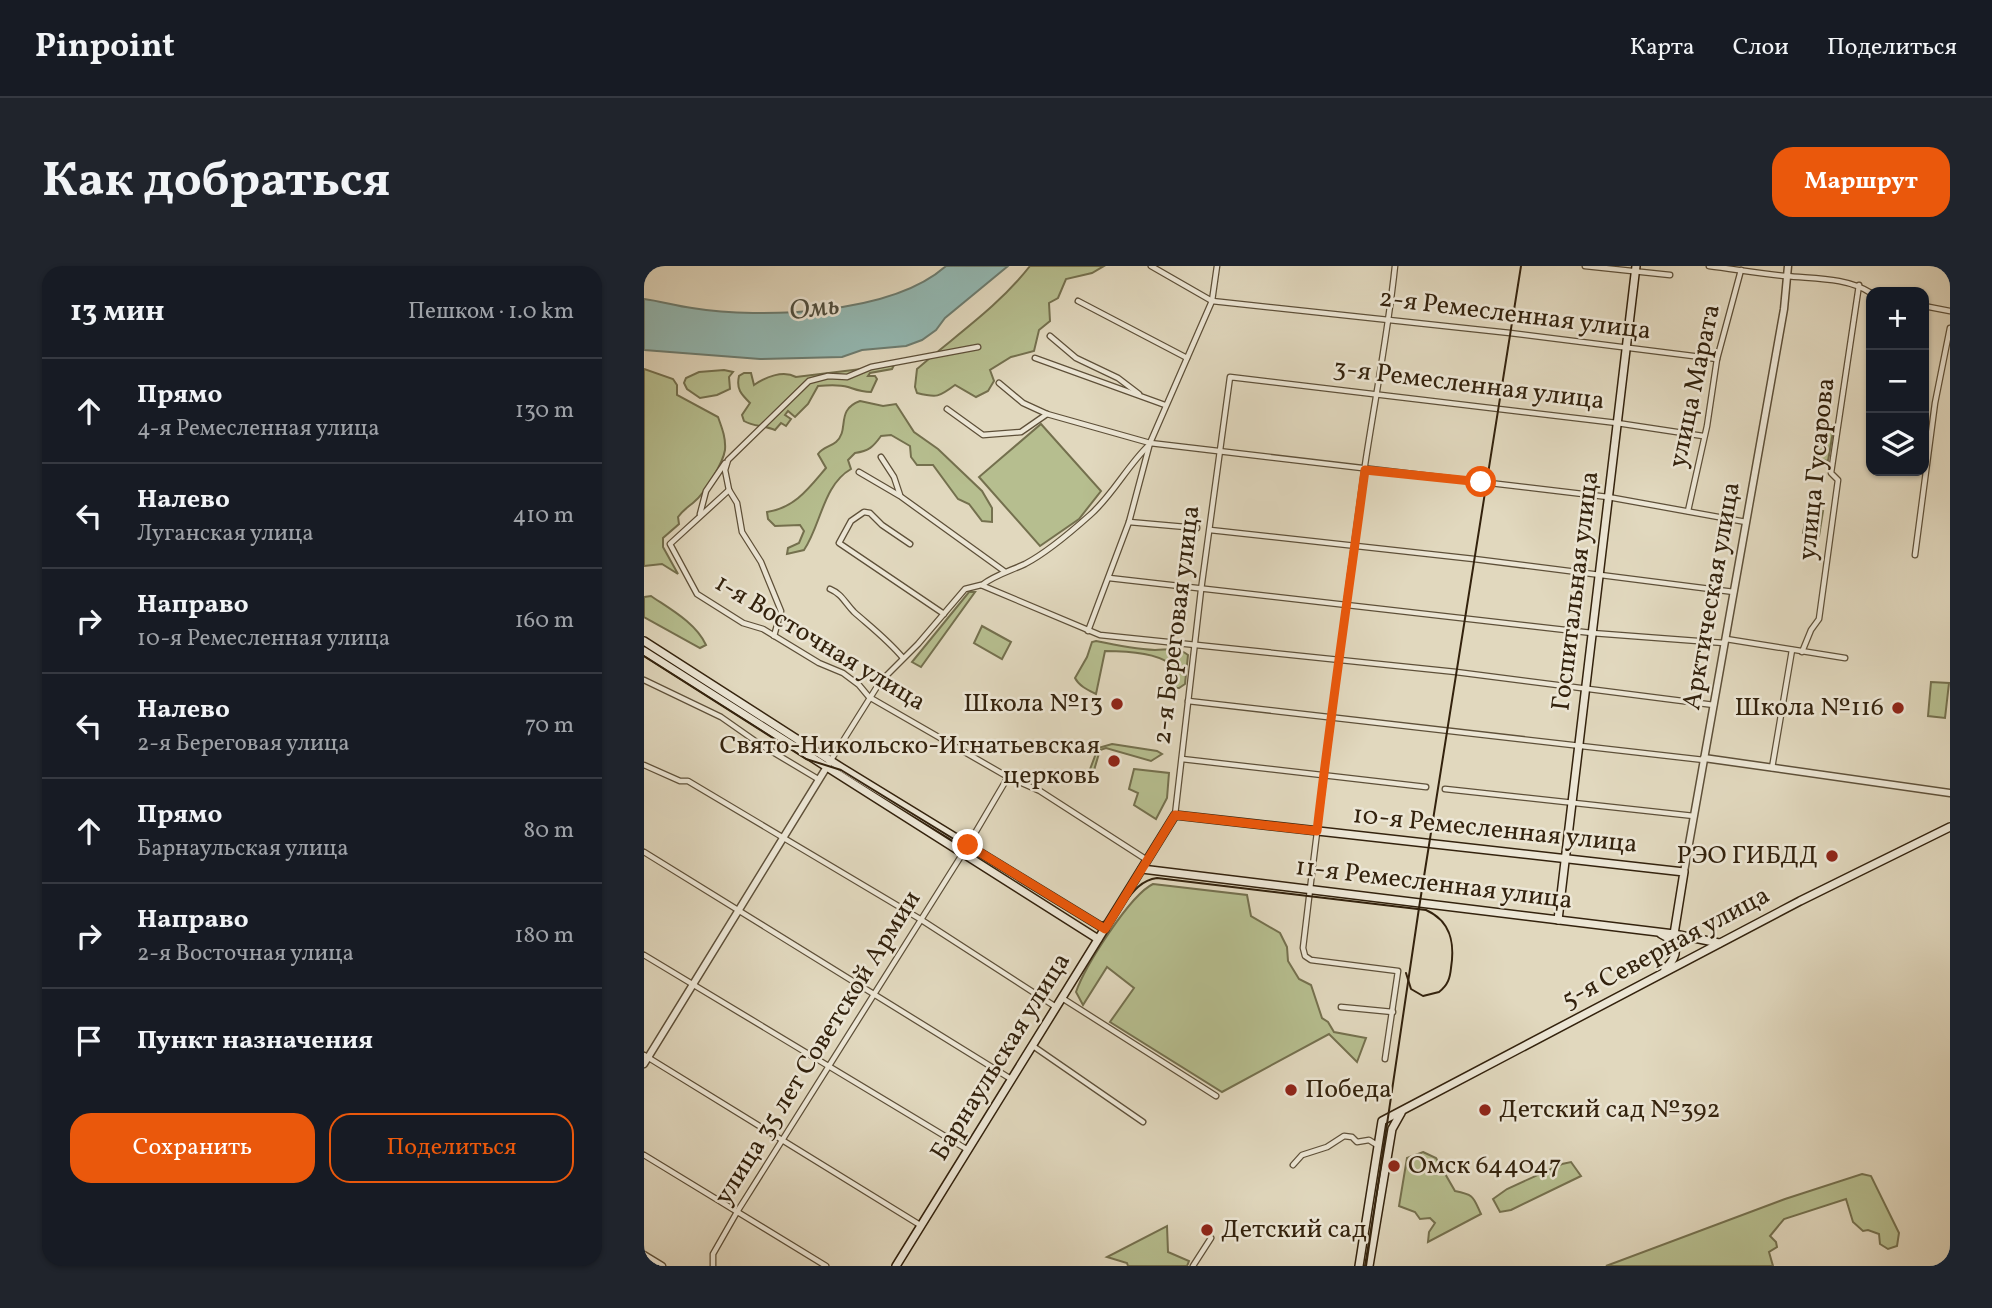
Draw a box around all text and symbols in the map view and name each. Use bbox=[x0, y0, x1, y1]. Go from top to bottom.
text: Pinpoint bbox=[35, 25, 175, 71]
text: Карта bbox=[1630, 31, 1695, 65]
text: Слои bbox=[1733, 31, 1789, 65]
text: Поделиться bbox=[1827, 31, 1957, 65]
button: Маршрут bbox=[1772, 147, 1950, 217]
text: Как добраться bbox=[42, 148, 390, 217]
street label: 2-я Ремесленная улица bbox=[1377, 280, 1653, 350]
water label: Омь bbox=[787, 287, 841, 331]
map controls bbox=[1866, 287, 1929, 476]
button: + bbox=[1866, 287, 1929, 350]
text: 13 мин bbox=[70, 291, 165, 333]
text: Пешком · 1.0 km bbox=[408, 296, 574, 328]
street label: улица Марата bbox=[1660, 301, 1730, 471]
street label: 3-я Ремесленная улица bbox=[1331, 350, 1607, 420]
button: − bbox=[1866, 350, 1929, 413]
street label: улица Гусарова bbox=[1790, 376, 1844, 562]
text: Прямо bbox=[137, 377, 222, 413]
icon: ahead bbox=[70, 392, 108, 430]
text: 130 m bbox=[515, 395, 574, 427]
text: 4-я Ремесленная улица bbox=[137, 413, 380, 445]
button: layers bbox=[1866, 413, 1929, 476]
route start bbox=[1465, 466, 1496, 497]
street label: Госпитальная улица bbox=[1543, 469, 1609, 713]
street label: Арктическая улица bbox=[1674, 479, 1750, 713]
text: Налево bbox=[137, 482, 230, 518]
icon: left bbox=[70, 497, 108, 535]
text: 410 m bbox=[513, 500, 574, 532]
street label: 2-я Береговая улица bbox=[1144, 503, 1210, 747]
text: Луганская улица bbox=[137, 518, 314, 550]
street label: 1-я Восточная улица bbox=[708, 566, 932, 720]
text: Направо bbox=[137, 587, 249, 623]
icon: right bbox=[70, 602, 108, 640]
text: 160 m bbox=[515, 605, 574, 637]
text: 10-я Ремесленная улица bbox=[137, 623, 390, 655]
place label: Школа №13 bbox=[963, 686, 1103, 722]
place label: Школа №116 bbox=[1734, 690, 1884, 726]
text: Налево bbox=[137, 692, 230, 728]
marker: Школа №13 bbox=[1109, 696, 1125, 712]
marker: Школа №116 bbox=[1890, 700, 1906, 716]
icon: left bbox=[70, 707, 108, 745]
text: 70 m bbox=[525, 710, 574, 742]
text: 2-я Береговая улица bbox=[137, 728, 350, 760]
place label: Свято-Никольско-Игнатьевская церковь bbox=[719, 728, 1100, 794]
marker: Свято-Никольско-Игнатьевская церковь bbox=[1106, 753, 1122, 769]
text: Прямо bbox=[137, 797, 222, 833]
street label: 10-я Ремесленная улица bbox=[1351, 797, 1639, 863]
icon: ahead bbox=[70, 812, 108, 850]
text: 80 m bbox=[524, 815, 574, 847]
route end bbox=[952, 829, 983, 860]
text: Барнаульская улица bbox=[137, 833, 349, 865]
place label: РЭО ГИБДД bbox=[1676, 838, 1818, 874]
marker: РЭО ГИБДД bbox=[1824, 848, 1840, 864]
street label: 11-я Ремесленная улица bbox=[1293, 849, 1575, 919]
street label: 5-я Северная улица bbox=[1556, 878, 1776, 1018]
street label: улица 35 лет Советской Армии bbox=[706, 884, 930, 1212]
text: Направо bbox=[137, 902, 249, 938]
icon: right bbox=[70, 917, 108, 955]
text: 180 m bbox=[515, 920, 574, 952]
text: 2-я Восточная улица bbox=[137, 938, 354, 970]
street label: Барнаульская улица bbox=[922, 946, 1080, 1168]
icon: arrive bbox=[70, 1022, 108, 1060]
text: Пункт назначения bbox=[137, 1023, 373, 1059]
place label: Победа bbox=[1305, 1072, 1392, 1108]
marker: Победа bbox=[1283, 1082, 1299, 1098]
place label: Детский сад №392 bbox=[1499, 1092, 1721, 1128]
marker: Детский сад №392 bbox=[1477, 1102, 1493, 1118]
button: Сохранить bbox=[70, 1113, 315, 1183]
button: Поделиться bbox=[329, 1113, 574, 1183]
place label: Омск 644047 bbox=[1408, 1148, 1562, 1184]
marker: Омск 644047 bbox=[1386, 1158, 1402, 1174]
place label: Детский сад bbox=[1221, 1212, 1367, 1248]
marker: Детский сад bbox=[1199, 1222, 1215, 1238]

